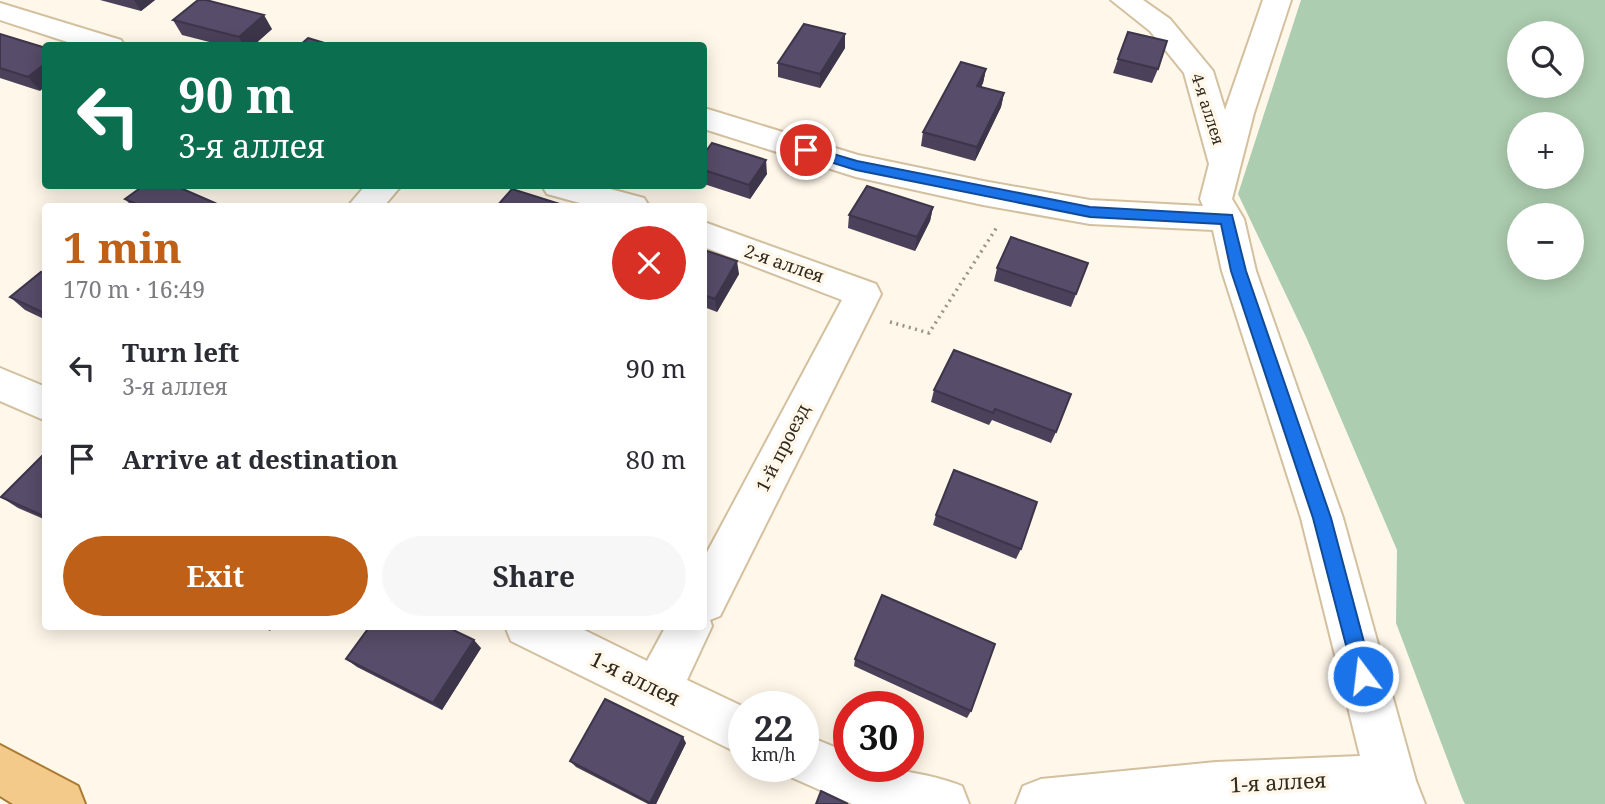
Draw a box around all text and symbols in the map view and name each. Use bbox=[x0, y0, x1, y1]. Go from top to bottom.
map controls bbox=[1507, 21, 1584, 280]
button: search bbox=[1507, 21, 1584, 98]
text: 90 m bbox=[178, 61, 294, 127]
icon: left bbox=[63, 70, 154, 161]
street label: 4-я аллея bbox=[1186, 71, 1230, 147]
button: + bbox=[1507, 112, 1584, 189]
pin bbox=[776, 120, 836, 180]
text: 3-я аллея bbox=[178, 124, 325, 167]
icon: arrive bbox=[787, 131, 825, 169]
button: − bbox=[1507, 203, 1584, 280]
text: 1 min bbox=[63, 218, 182, 275]
button: close bbox=[612, 226, 686, 300]
street label: 2-я аллея bbox=[741, 238, 827, 288]
text: 170 m · 16:49 bbox=[63, 273, 205, 305]
text: Turn left bbox=[122, 334, 239, 370]
icon: left bbox=[63, 349, 101, 387]
text: 90 m bbox=[626, 350, 686, 386]
text: 3-я аллея bbox=[122, 370, 228, 402]
street label: 1-й проезд bbox=[750, 400, 814, 496]
icon: arrive bbox=[63, 440, 101, 478]
text: Arrive at destination bbox=[122, 441, 398, 477]
text: 80 m bbox=[626, 441, 686, 477]
button: Exit bbox=[63, 536, 368, 616]
button: Share bbox=[382, 536, 686, 616]
position arrow bbox=[1326, 639, 1400, 713]
street label: 1-я аллея bbox=[586, 644, 685, 712]
speed limit sign: 30 bbox=[833, 691, 924, 782]
text: 22 bbox=[754, 704, 793, 751]
text: km/h bbox=[751, 742, 796, 766]
street label: 1-я аллея bbox=[1229, 765, 1327, 799]

